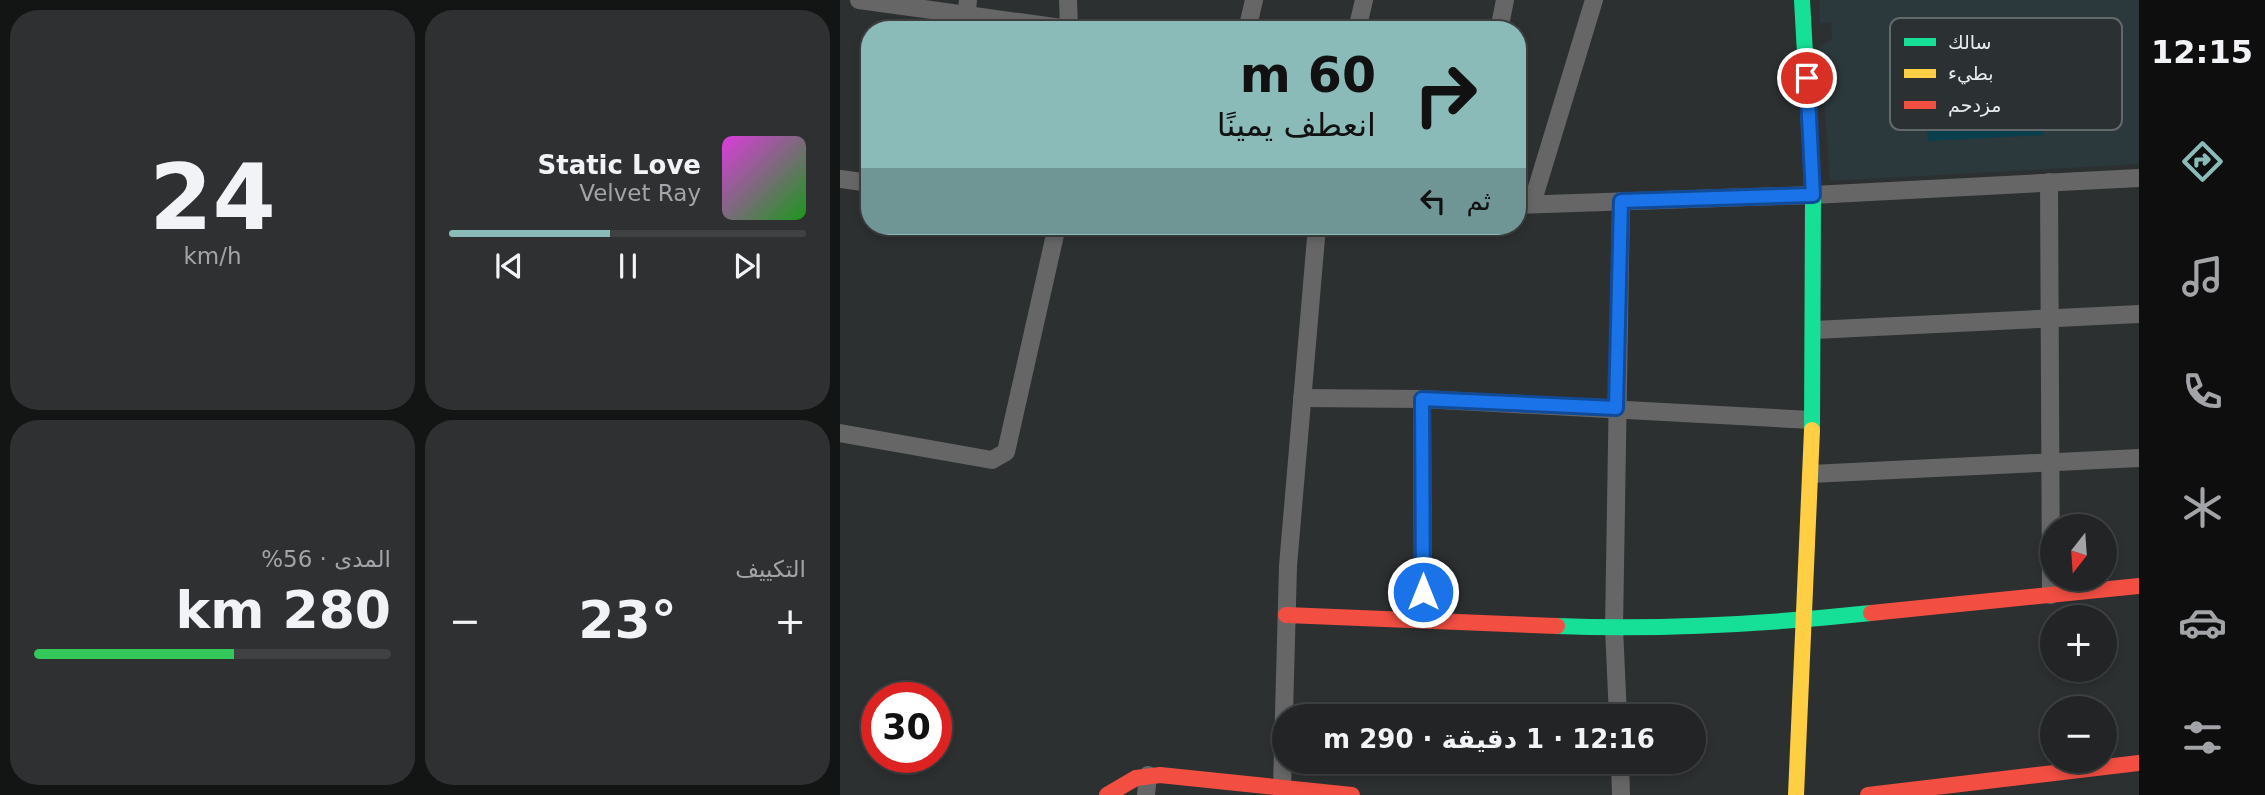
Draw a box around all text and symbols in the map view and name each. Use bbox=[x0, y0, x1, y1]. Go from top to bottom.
legend bbox=[1890, 18, 2122, 130]
text: سالك bbox=[1948, 31, 1992, 53]
text: 12:15 bbox=[2151, 33, 2253, 71]
text: 60 m bbox=[1240, 47, 1376, 104]
pin bbox=[1777, 48, 1837, 108]
icon: right bbox=[1400, 49, 1491, 140]
icon: arrive bbox=[1788, 59, 1826, 97]
text: بطيء bbox=[1948, 62, 1994, 85]
text: مزدحم bbox=[1948, 94, 2002, 117]
text: انعطف يمينًا bbox=[1217, 106, 1376, 144]
icon: directions bbox=[2178, 137, 2227, 186]
text: 24 bbox=[149, 145, 276, 250]
text: Static Love bbox=[537, 150, 701, 180]
text: Velvet Ray bbox=[579, 180, 701, 206]
icon: left bbox=[1414, 182, 1452, 220]
text: ثم bbox=[1466, 186, 1491, 216]
text: km/h bbox=[183, 243, 242, 269]
icon: previous bbox=[490, 247, 528, 285]
icon: pause bbox=[609, 247, 647, 285]
icon: next bbox=[728, 247, 766, 285]
icon: music bbox=[2178, 252, 2227, 301]
icon: phone bbox=[2178, 367, 2227, 416]
icon: climate bbox=[2178, 483, 2227, 532]
north arrow bbox=[2040, 514, 2118, 592]
map controls bbox=[2040, 514, 2117, 773]
text: المدى · 56% bbox=[261, 546, 391, 572]
position arrow bbox=[1386, 555, 1460, 629]
text: التكييف bbox=[735, 556, 806, 582]
text: 280 km bbox=[176, 580, 391, 640]
text: 23° bbox=[578, 590, 677, 650]
icon: car bbox=[2178, 598, 2227, 647]
text: − bbox=[449, 599, 481, 643]
text: + bbox=[774, 599, 806, 643]
button: + bbox=[2040, 605, 2117, 682]
speed limit sign: 30 bbox=[861, 682, 952, 773]
button: − bbox=[2040, 696, 2117, 773]
icon: filters bbox=[2178, 713, 2227, 762]
text: 12:16 · 1 دقيقة · 290 m bbox=[1323, 724, 1655, 754]

